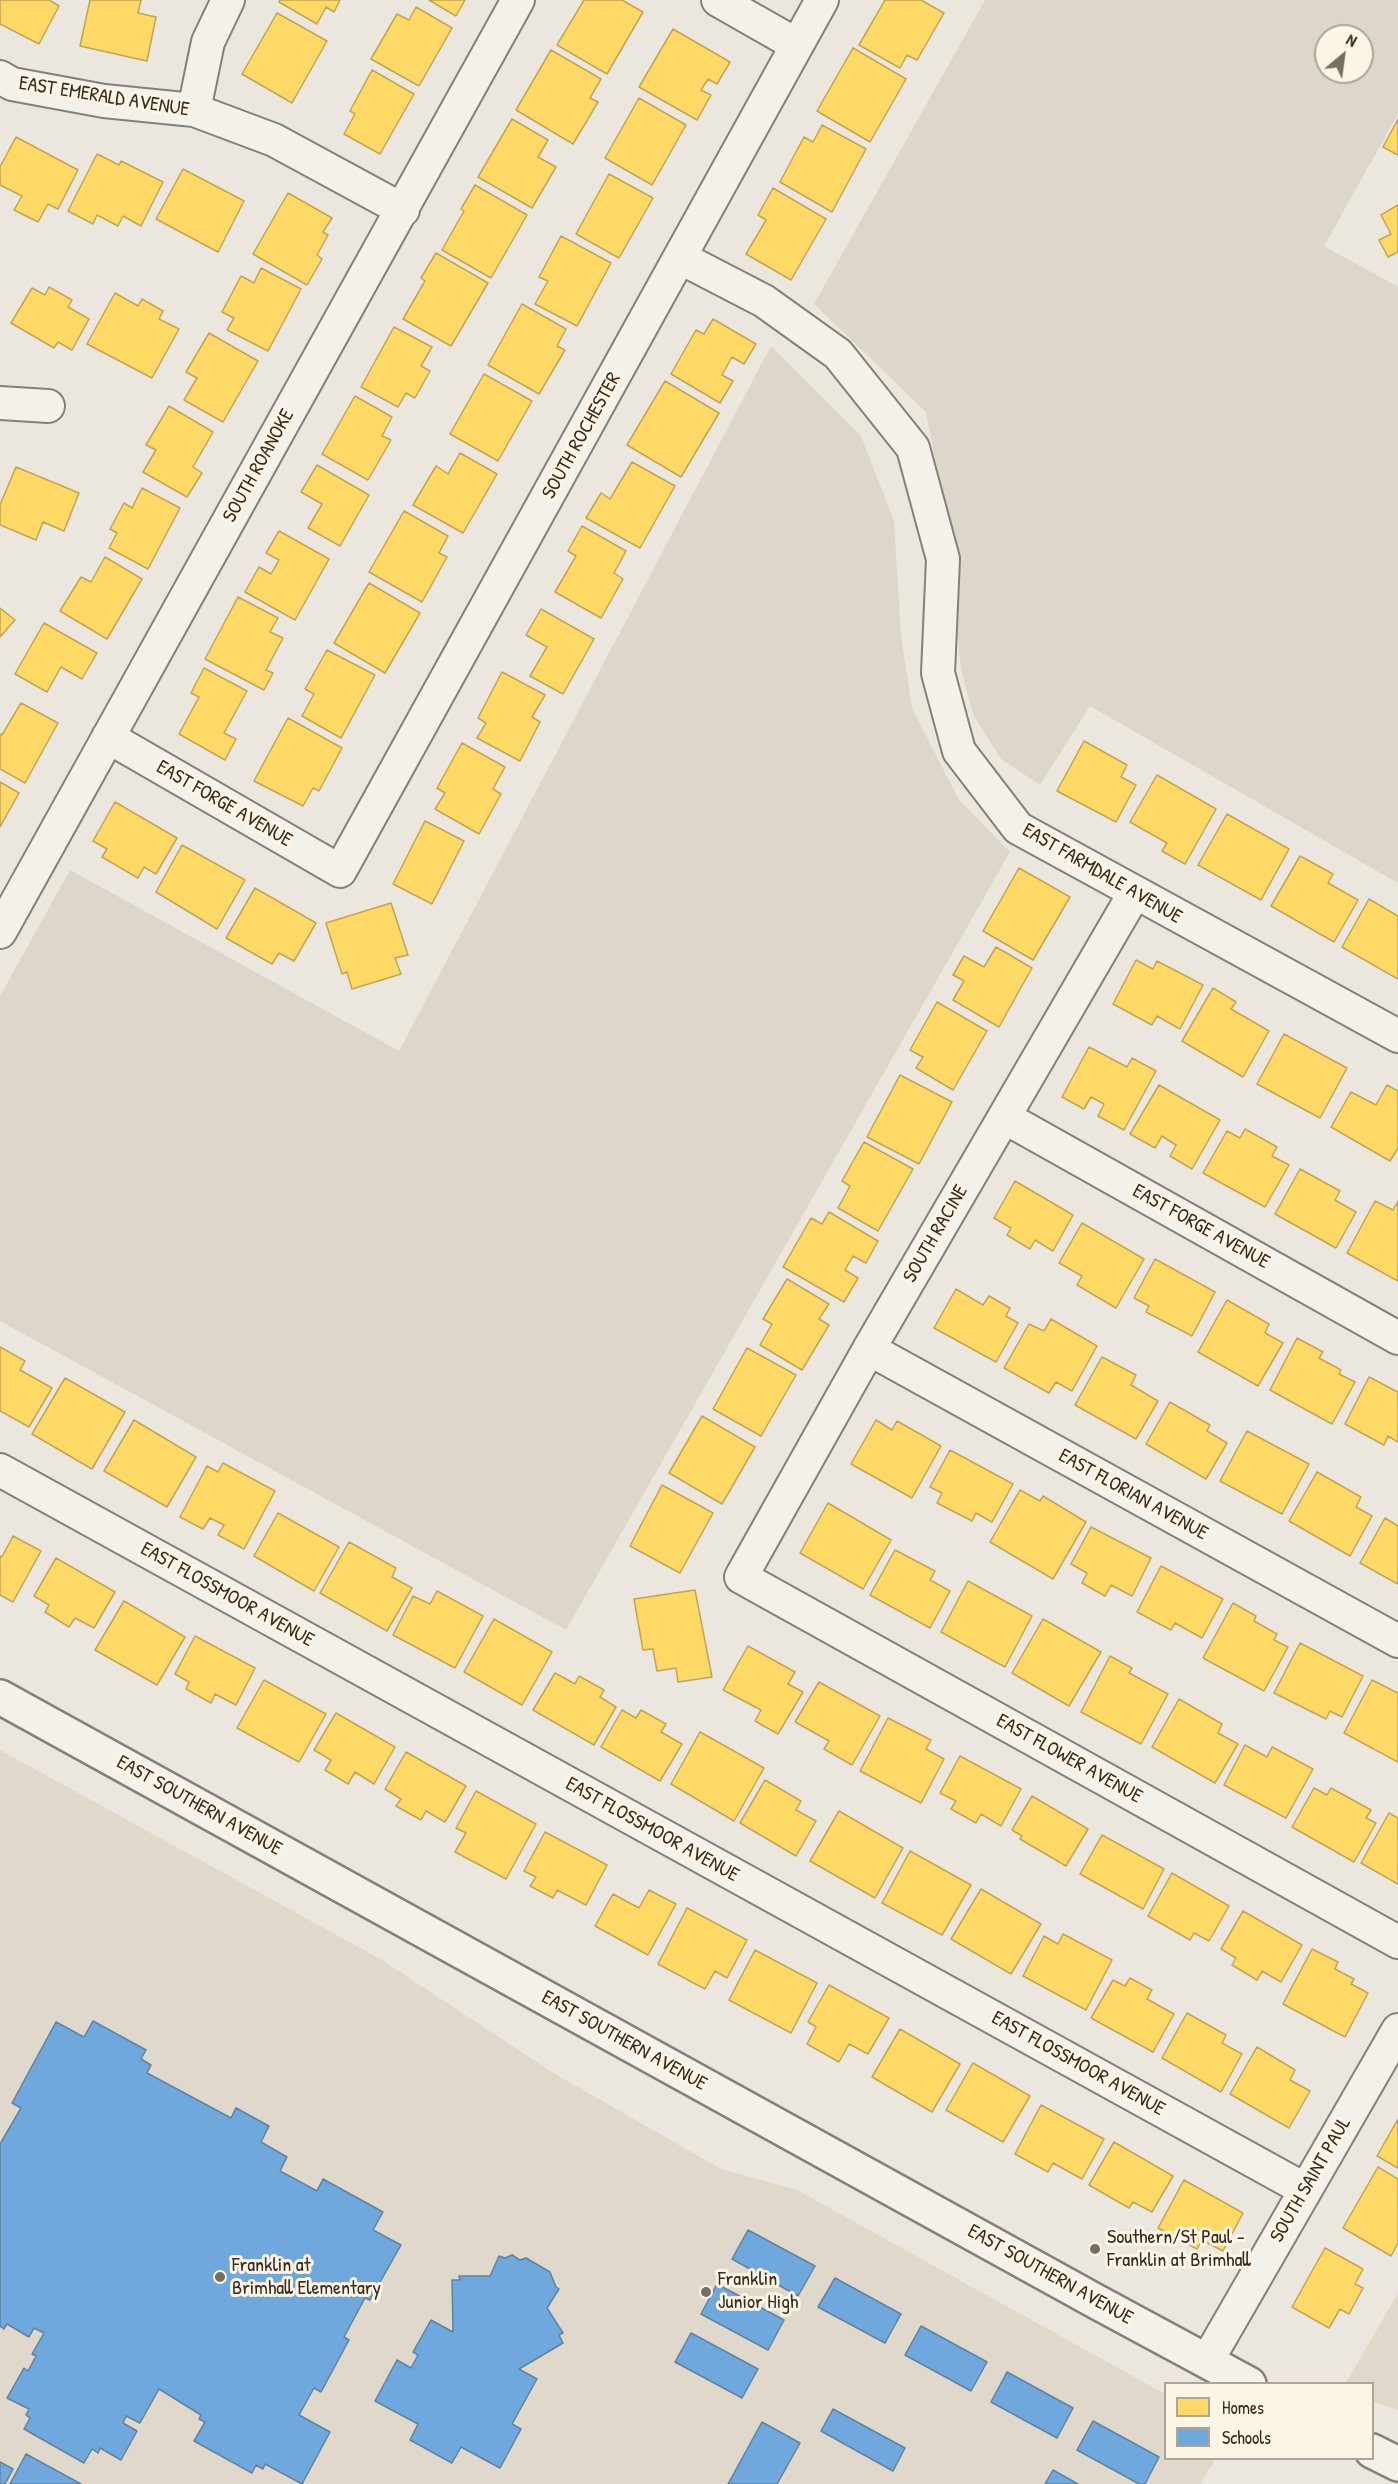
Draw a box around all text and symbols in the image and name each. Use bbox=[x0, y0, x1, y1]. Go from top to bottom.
north arrow bbox=[1314, 24, 1374, 84]
text: N bbox=[1343, 28, 1361, 52]
street label: EAST EMERALD AVENUE bbox=[17, 72, 191, 122]
street label: SOUTH ROCHESTER bbox=[537, 369, 627, 503]
street label: SOUTH ROANOKE bbox=[218, 405, 300, 527]
street label: EAST FORGE AVENUE bbox=[152, 755, 296, 853]
street label: EAST FARMDALE AVENUE bbox=[1018, 818, 1186, 930]
street label: EAST FORGE AVENUE bbox=[1128, 1179, 1274, 1275]
street label: SOUTH RACINE bbox=[898, 1181, 974, 1287]
street label: EAST FLORIAN AVENUE bbox=[1054, 1444, 1212, 1546]
street label: EAST FLOSSMOOR AVENUE bbox=[136, 1537, 318, 1653]
street label: EAST FLOWER AVENUE bbox=[992, 1709, 1146, 1809]
street label: EAST SOUTHERN AVENUE bbox=[112, 1751, 286, 1861]
street label: EAST FLOSSMOOR AVENUE bbox=[561, 1772, 743, 1888]
street label: EAST SOUTHERN AVENUE bbox=[537, 1986, 711, 2096]
street label: EAST FLOSSMOOR AVENUE bbox=[987, 2006, 1169, 2122]
street label: SOUTH SAINT PAUL bbox=[1265, 2113, 1357, 2247]
street label: EAST SOUTHERN AVENUE bbox=[963, 2220, 1137, 2330]
place label: Southern/St Paul - Franklin at Brimhall bbox=[1107, 2226, 1251, 2273]
marker: Southern/St Paul - Franklin at Brimhall bbox=[1088, 2242, 1102, 2256]
place label: Franklin at Brimhall Elementary bbox=[232, 2254, 381, 2301]
place label: Franklin Junior High bbox=[718, 2268, 798, 2315]
marker: Franklin at Brimhall Elementary bbox=[213, 2270, 227, 2284]
marker: Franklin Junior High bbox=[699, 2285, 713, 2299]
legend bbox=[1164, 2382, 1374, 2460]
text: Homes bbox=[1222, 2395, 1264, 2420]
text: Schools bbox=[1222, 2425, 1271, 2450]

